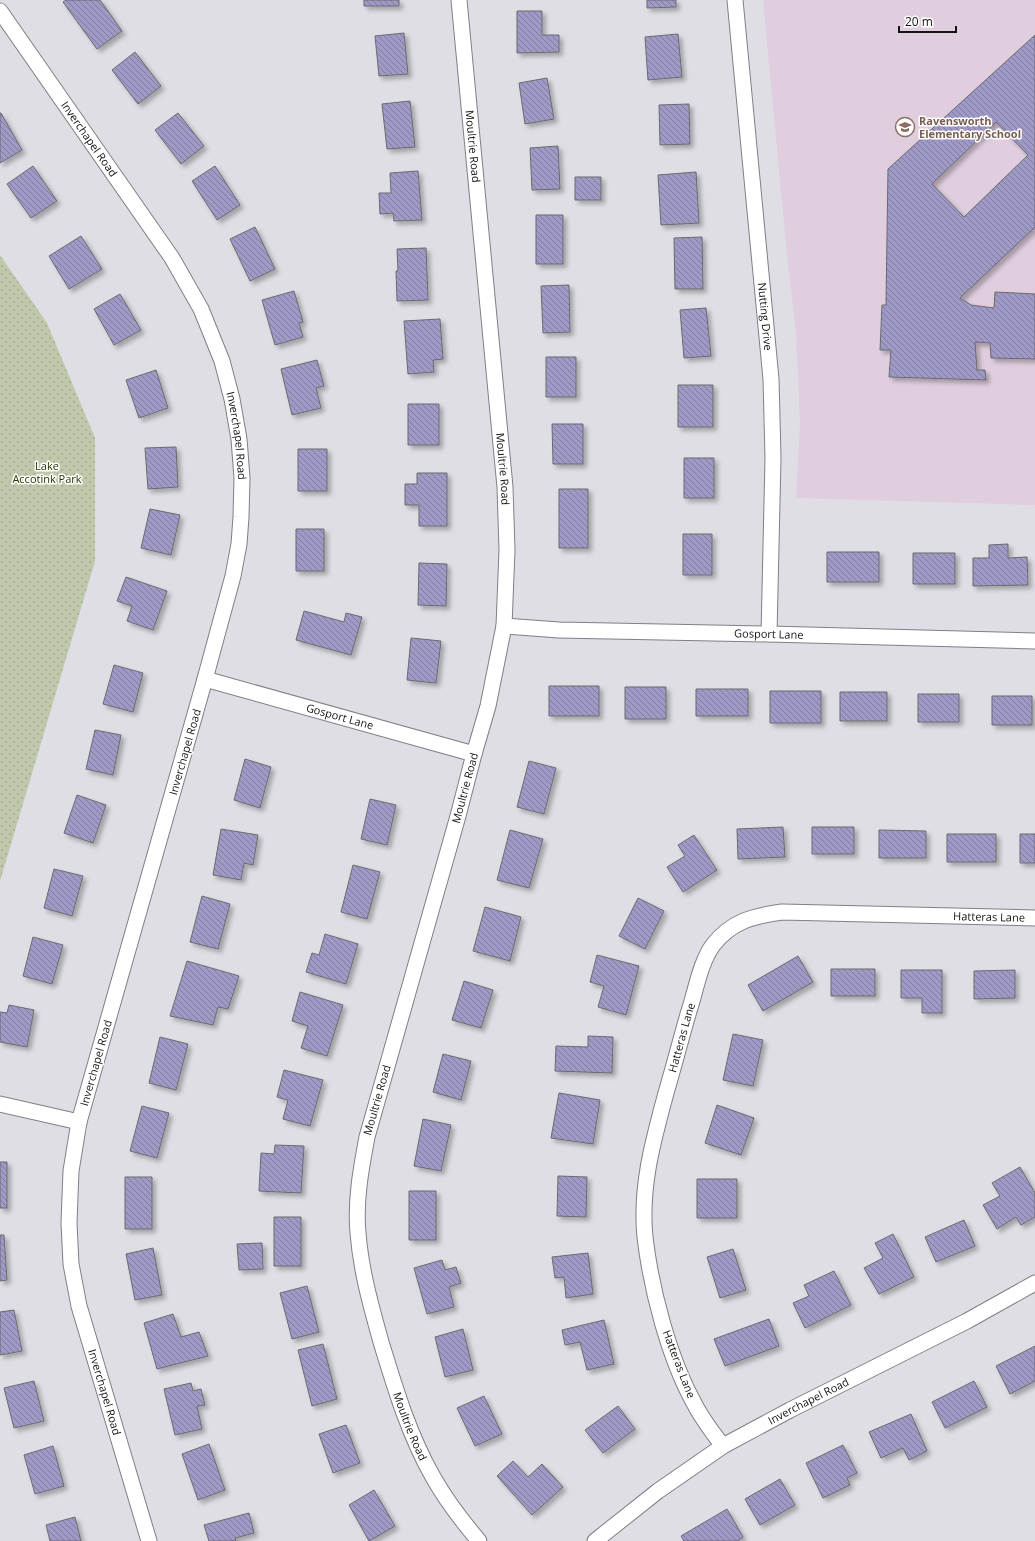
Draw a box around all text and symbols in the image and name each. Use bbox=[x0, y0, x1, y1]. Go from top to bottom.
scale bar bbox=[899, 8, 956, 34]
text: 20 m bbox=[905, 13, 933, 30]
street label: Inverchapel Road bbox=[58, 98, 121, 180]
street label: Moultrie Road bbox=[462, 109, 484, 183]
place label: Ravensworth Elementary School bbox=[919, 113, 1021, 141]
school or university icon: Ravensworth Elementary School bbox=[894, 116, 916, 138]
street label: Nutting Drive bbox=[755, 282, 776, 351]
street label: Inverchapel Road bbox=[223, 390, 250, 480]
street label: Moultrie Road bbox=[493, 432, 514, 505]
park label: Lake Accotink Park bbox=[12, 458, 82, 486]
street label: Gosport Lane bbox=[734, 625, 804, 642]
street label: Gosport Lane bbox=[305, 700, 375, 733]
street label: Inverchapel Road bbox=[165, 707, 204, 797]
street label: Moultrie Road bbox=[448, 751, 481, 825]
street label: Hatteras Lane bbox=[953, 908, 1025, 925]
street label: Hatteras Lane bbox=[664, 1001, 698, 1074]
street label: Inverchapel Road bbox=[76, 1018, 115, 1108]
street label: Moultrie Road bbox=[359, 1063, 394, 1137]
street label: Hatteras Lane bbox=[660, 1328, 699, 1400]
street label: Inverchapel Road bbox=[85, 1347, 125, 1437]
street label: Inverchapel Road bbox=[765, 1374, 851, 1428]
street label: Moultrie Road bbox=[390, 1390, 431, 1463]

